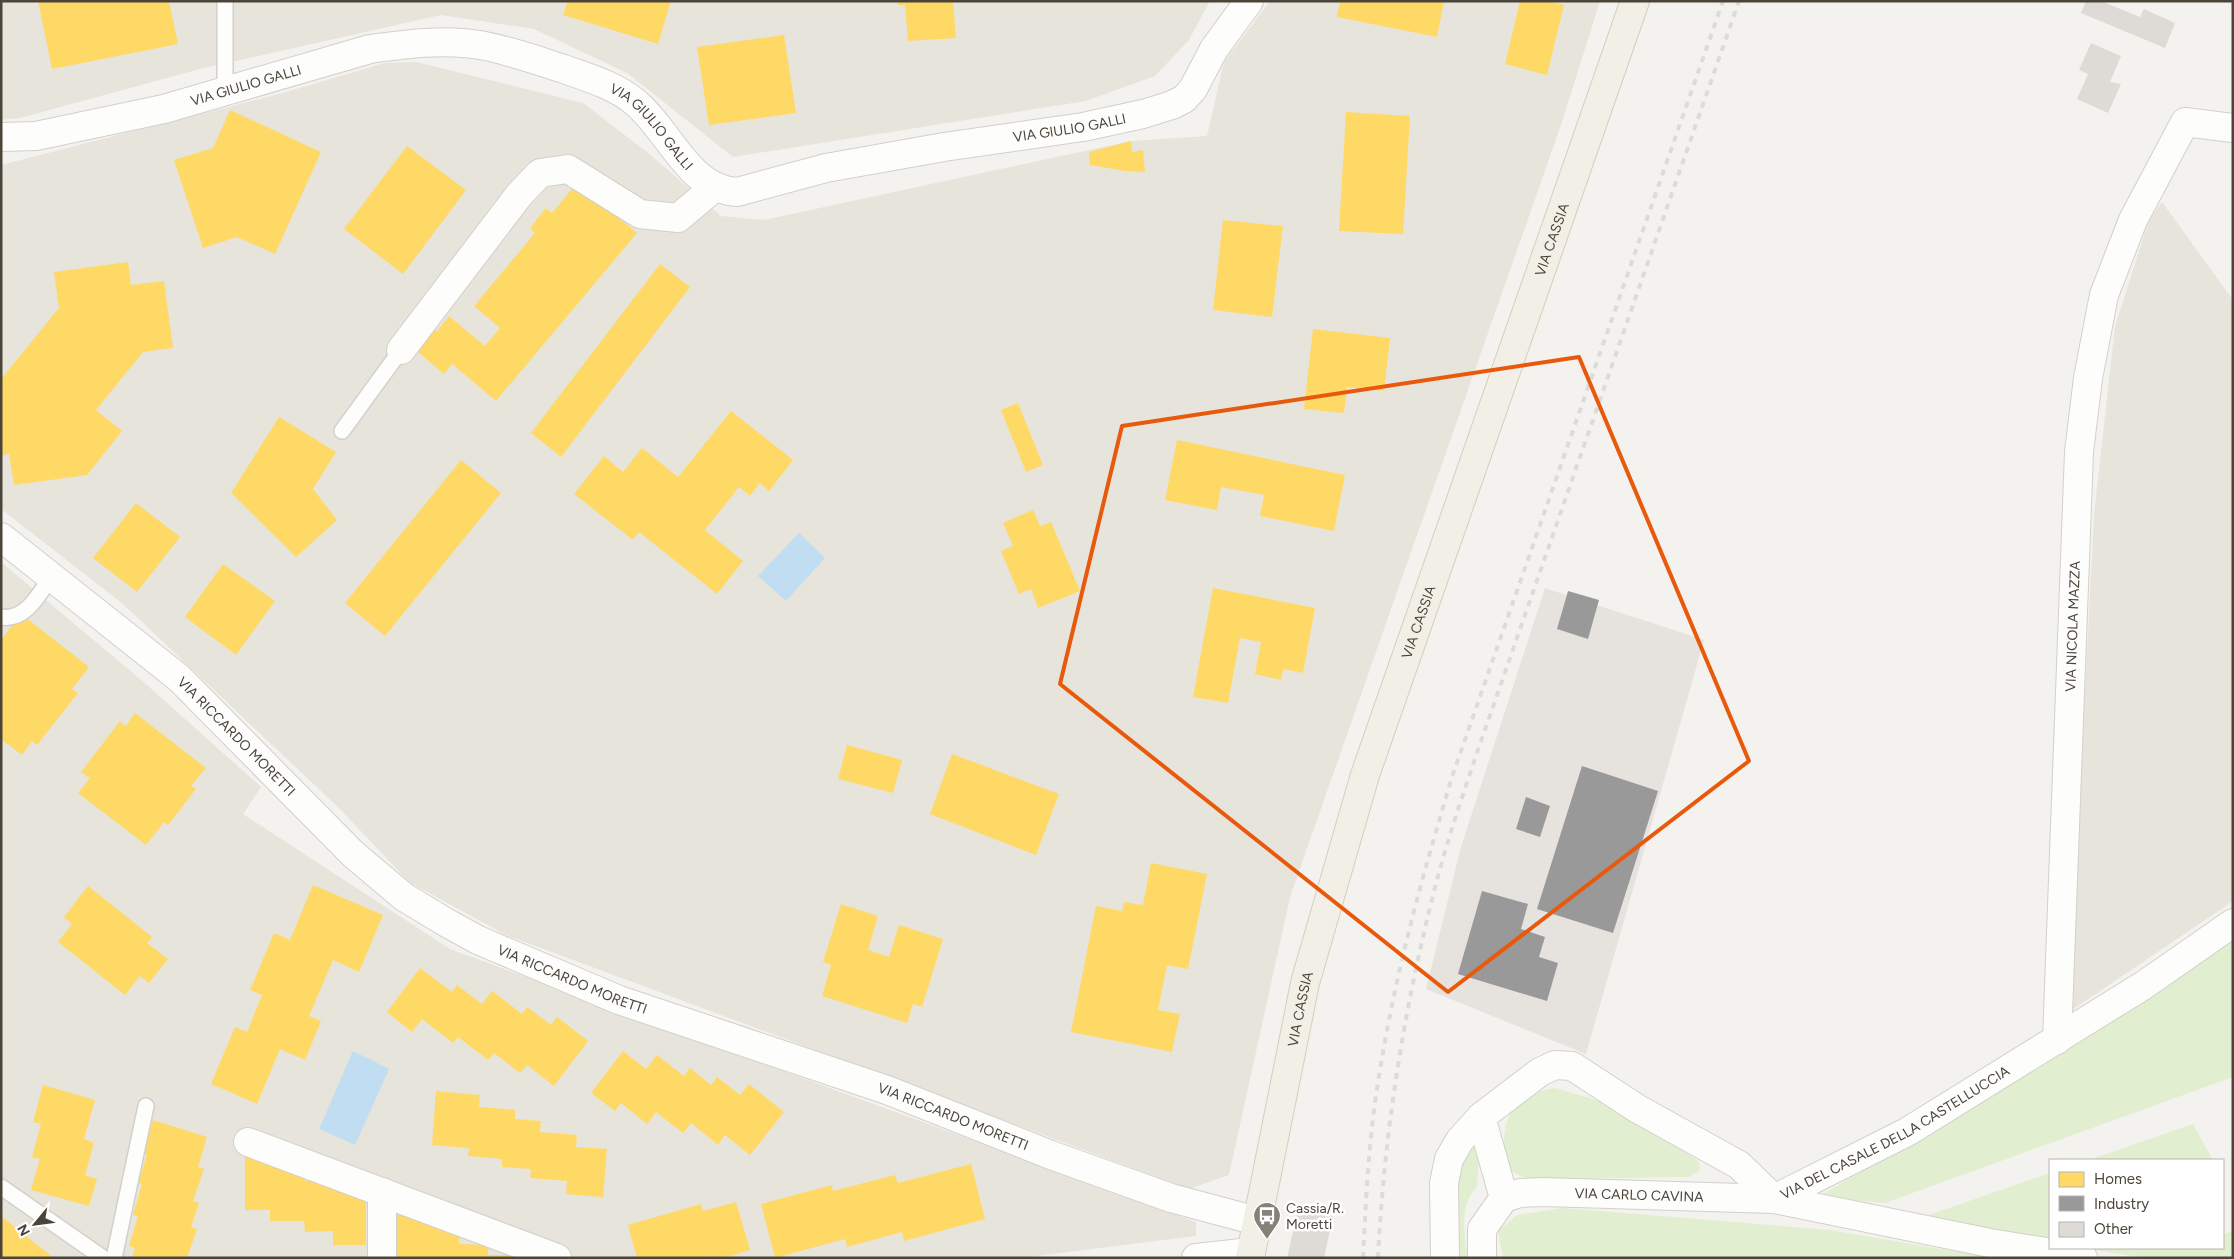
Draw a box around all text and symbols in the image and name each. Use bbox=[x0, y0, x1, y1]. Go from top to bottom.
street label: VIA GIULIO GALLI bbox=[188, 61, 303, 109]
street label: VIA GIULIO GALLI bbox=[607, 79, 697, 174]
street label: VIA GIULIO GALLI bbox=[1012, 109, 1128, 145]
street label: VIA CASSIA bbox=[1531, 200, 1573, 279]
street label: VIA NICOLA MAZZA bbox=[2062, 560, 2083, 692]
street label: VIA CASSIA bbox=[1398, 583, 1439, 661]
street label: VIA RICCARDO MORETTI bbox=[174, 673, 299, 799]
street label: VIA RICCARDO MORETTI bbox=[495, 941, 649, 1017]
street label: VIA CASSIA bbox=[1284, 969, 1317, 1048]
street label: VIA DEL CASALE DELLA CASTELLUCCIA bbox=[1778, 1062, 2013, 1203]
street label: VIA RICCARDO MORETTI bbox=[876, 1079, 1031, 1154]
legend bbox=[2049, 1159, 2224, 1249]
text: Homes bbox=[2094, 1170, 2142, 1188]
street label: VIA CARLO CAVINA bbox=[1574, 1184, 1704, 1205]
text: Industry bbox=[2094, 1195, 2149, 1213]
north arrow bbox=[10, 1199, 60, 1249]
place label: Cassia/R. Moretti bbox=[1286, 1200, 1344, 1233]
bus stop icon: Cassia/R. Moretti bbox=[1252, 1201, 1282, 1240]
text: Other bbox=[2094, 1220, 2133, 1238]
text: N bbox=[14, 1221, 34, 1239]

